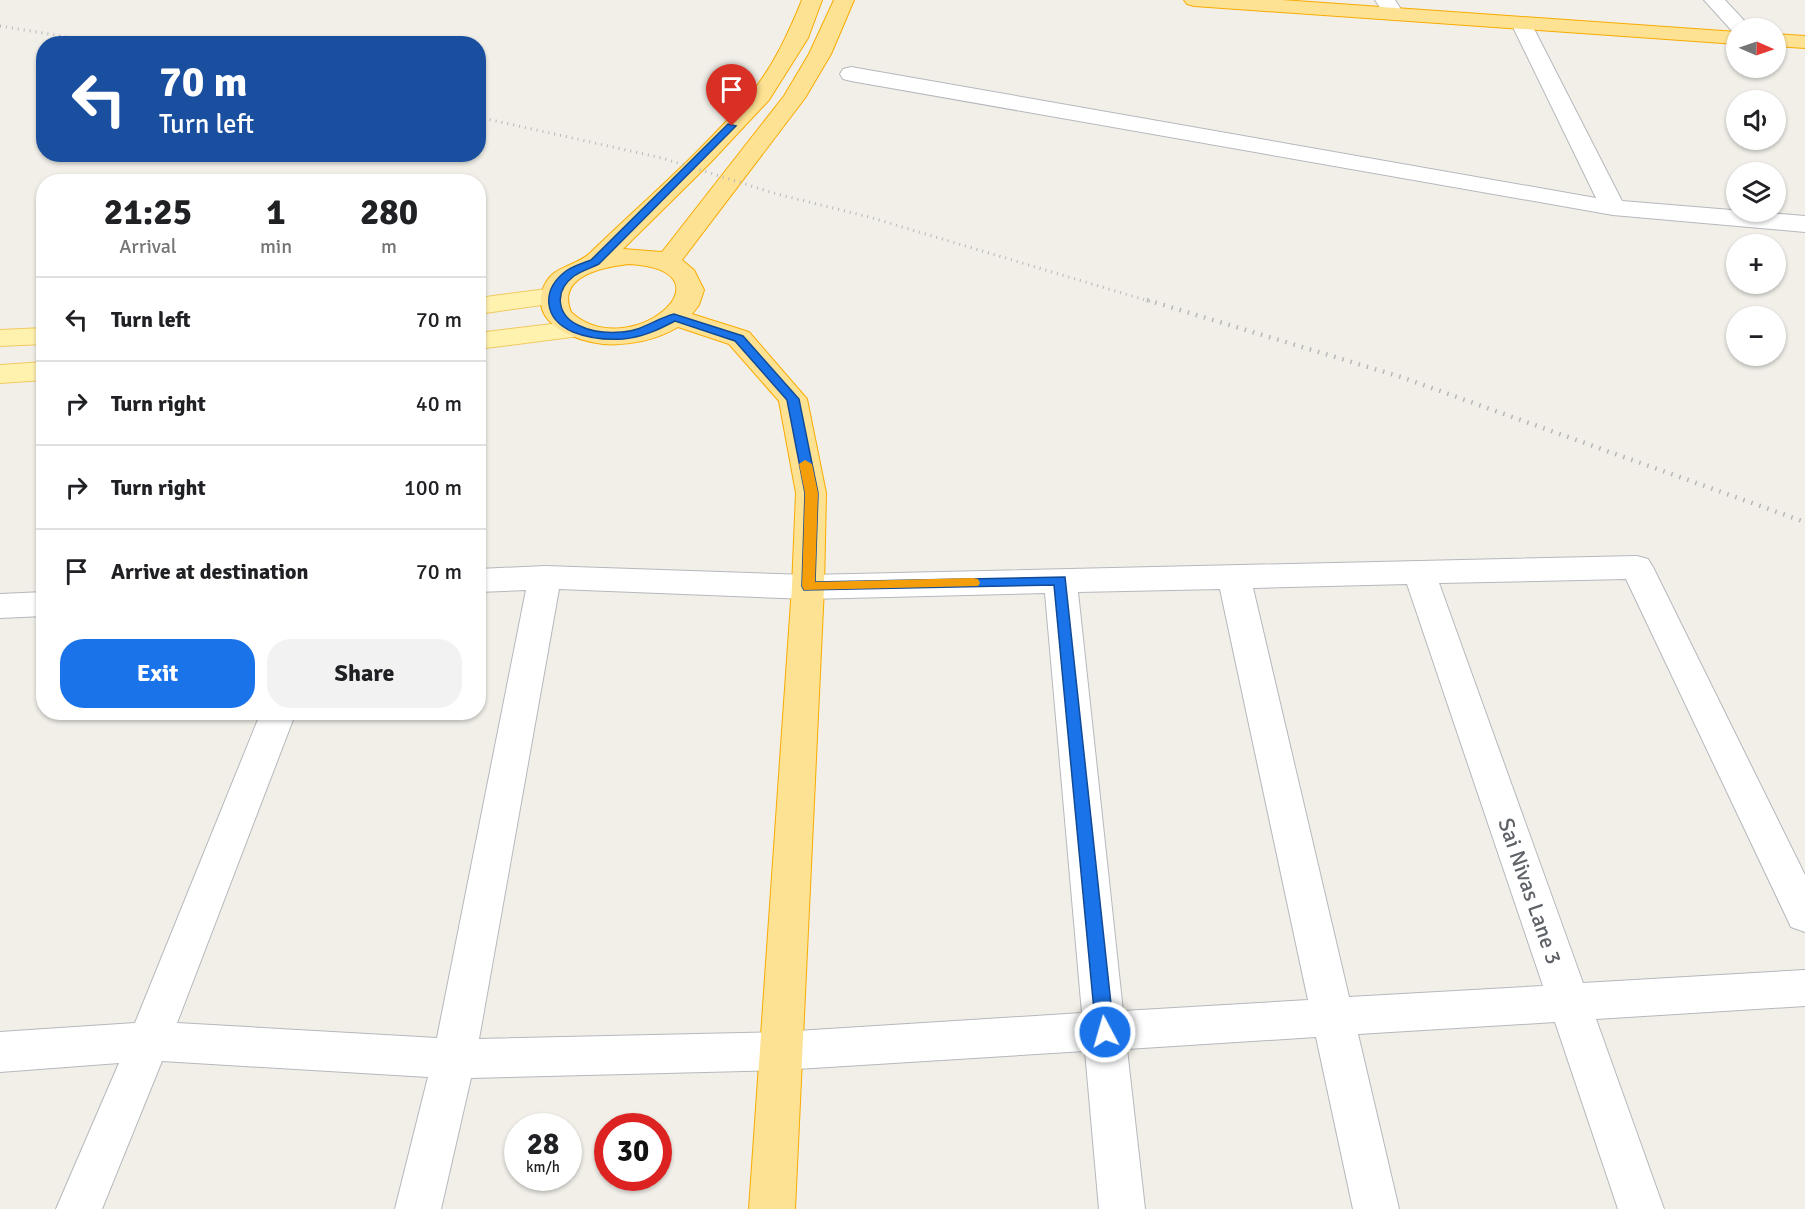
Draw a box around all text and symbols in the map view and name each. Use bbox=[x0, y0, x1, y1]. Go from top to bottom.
north arrow bbox=[1726, 18, 1786, 78]
map controls bbox=[1726, 18, 1786, 366]
text: 70 m bbox=[159, 57, 248, 108]
icon: left bbox=[60, 60, 138, 138]
pin bbox=[706, 64, 757, 126]
icon: arrive bbox=[715, 73, 748, 106]
button: sound bbox=[1726, 90, 1786, 150]
text: Turn left bbox=[159, 108, 254, 141]
button: layers bbox=[1726, 162, 1786, 222]
text: 21:25 bbox=[104, 190, 192, 235]
text: 1 bbox=[266, 190, 286, 235]
text: 280 bbox=[360, 190, 418, 235]
text: Arrival bbox=[119, 234, 177, 259]
text: min bbox=[260, 234, 292, 259]
text: m bbox=[381, 234, 397, 259]
button: + bbox=[1726, 234, 1786, 294]
icon: left bbox=[60, 303, 93, 336]
text: Turn left bbox=[111, 306, 191, 333]
text: 70 m bbox=[416, 306, 462, 333]
button: − bbox=[1726, 306, 1786, 366]
icon: right bbox=[60, 387, 93, 420]
text: Turn right bbox=[111, 390, 206, 417]
text: 40 m bbox=[416, 390, 462, 417]
icon: right bbox=[60, 471, 93, 504]
text: Turn right bbox=[111, 474, 206, 501]
text: 100 m bbox=[404, 474, 462, 501]
icon: arrive bbox=[60, 555, 93, 588]
text: Arrive at destination bbox=[111, 558, 308, 585]
text: 70 m bbox=[416, 558, 462, 585]
button: Exit bbox=[60, 639, 255, 708]
button: Share bbox=[267, 639, 462, 708]
street label: Sai Nivas Lane 3 bbox=[1492, 814, 1568, 968]
position arrow bbox=[1073, 1000, 1137, 1064]
speed limit sign: 30 bbox=[594, 1113, 672, 1191]
text: 28 bbox=[527, 1126, 559, 1163]
text: km/h bbox=[526, 1158, 560, 1176]

